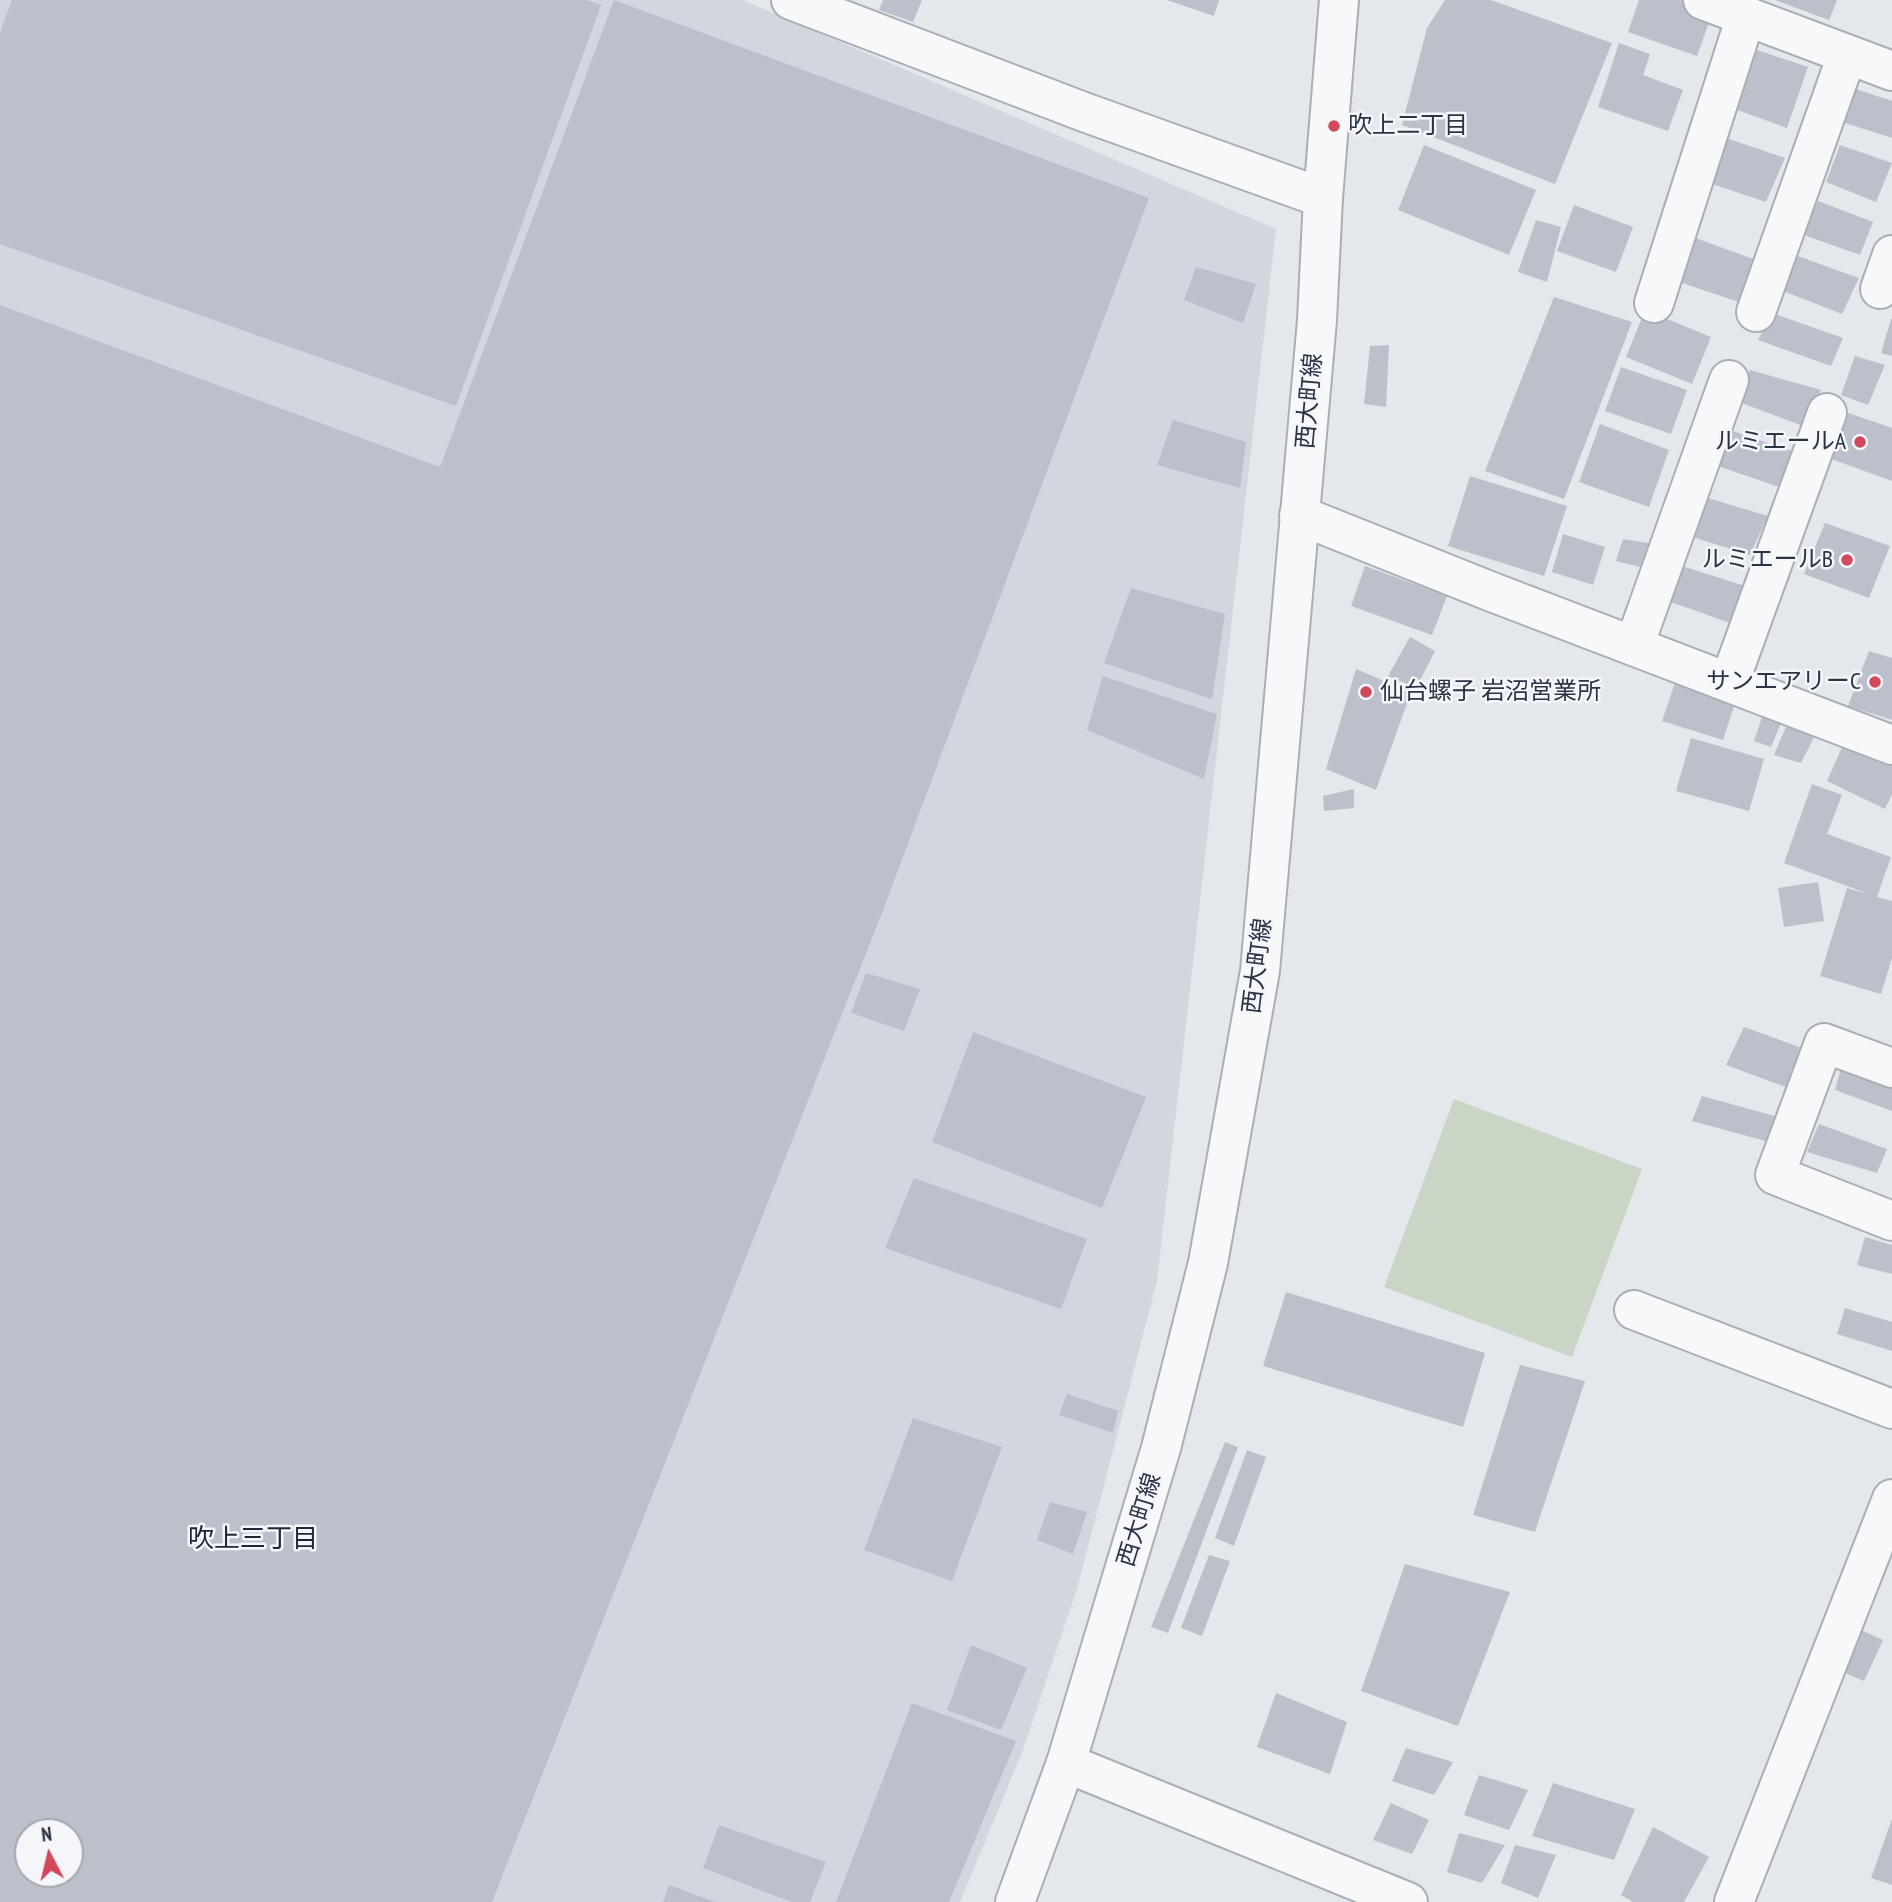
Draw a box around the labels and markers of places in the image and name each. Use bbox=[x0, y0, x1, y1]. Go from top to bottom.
place label: 吹上二丁目 bbox=[1348, 112, 1468, 140]
marker: 吹上二丁目 bbox=[1326, 118, 1342, 134]
place label: ルミエールA bbox=[1715, 428, 1846, 456]
marker: ルミエールA bbox=[1852, 434, 1868, 450]
place label: ルミエールB bbox=[1702, 546, 1833, 574]
marker: ルミエールB bbox=[1839, 552, 1855, 568]
place label: サンエアリーC bbox=[1706, 668, 1861, 696]
marker: サンエアリーC bbox=[1867, 674, 1883, 690]
place label: 仙台螺子 岩沼営業所 bbox=[1380, 678, 1601, 706]
marker: 仙台螺子 岩沼営業所 bbox=[1358, 684, 1374, 700]

